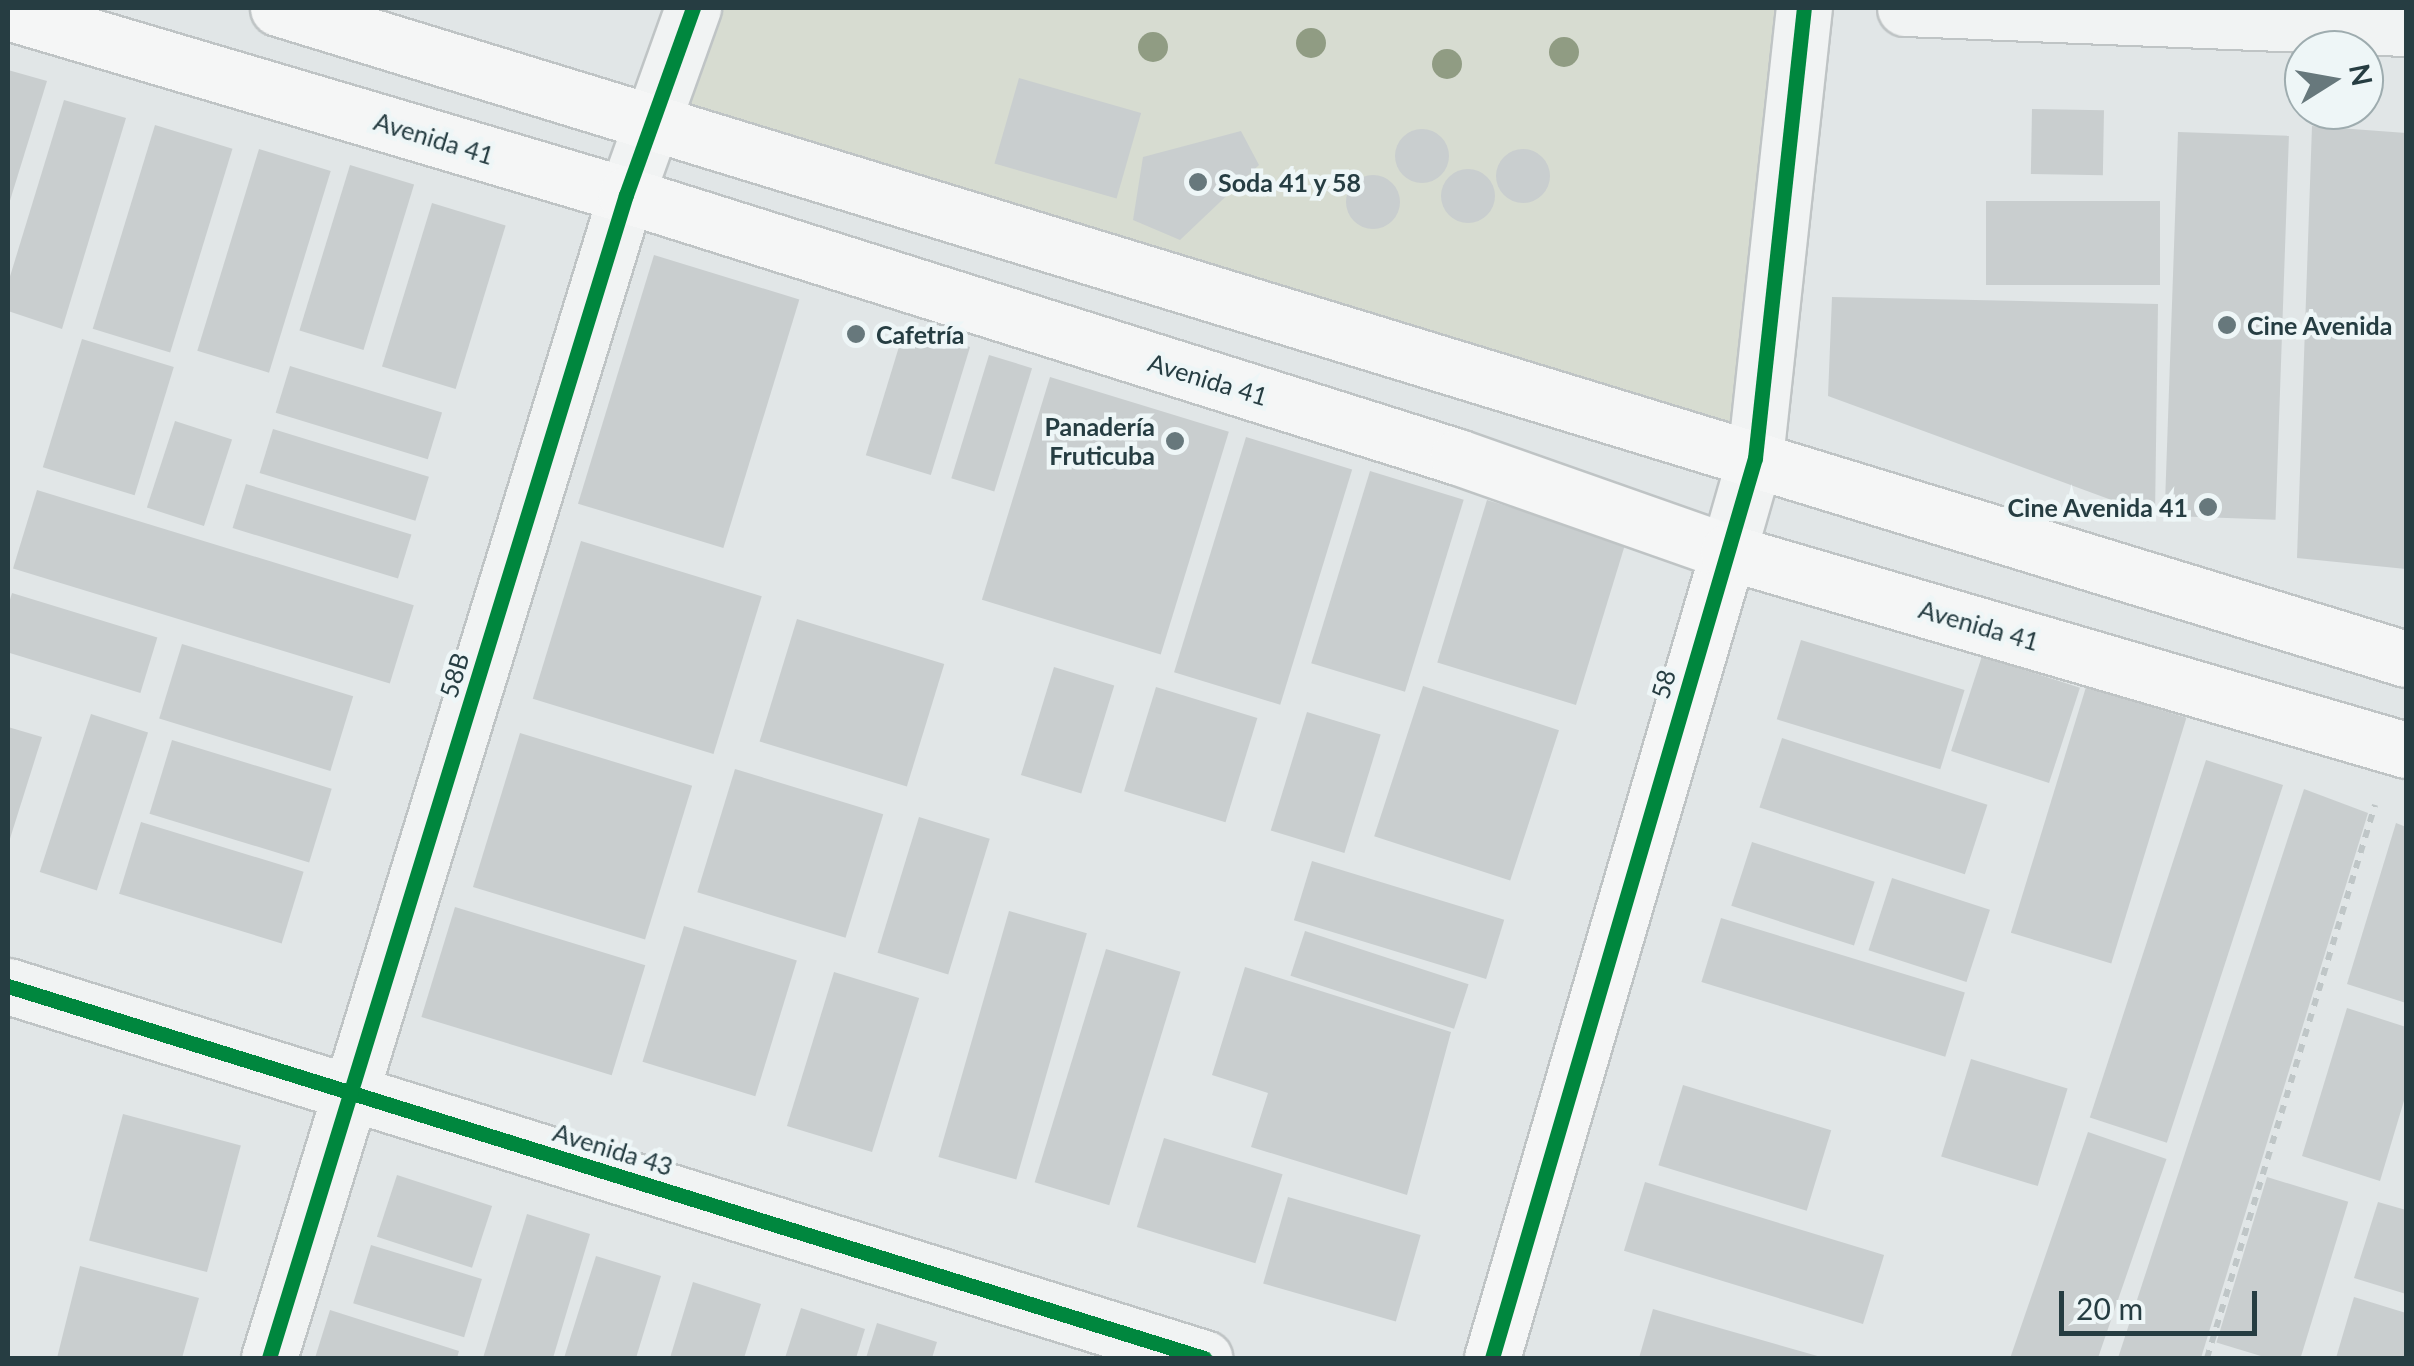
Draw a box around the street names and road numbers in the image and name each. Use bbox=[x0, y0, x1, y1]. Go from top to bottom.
street label: Avenida 41 bbox=[371, 106, 497, 170]
street label: Avenida 41 bbox=[1145, 347, 1271, 411]
street label: Avenida 41 bbox=[1916, 594, 2042, 656]
street label: 58B bbox=[433, 649, 475, 701]
street label: 58 bbox=[1645, 666, 1681, 702]
street label: Avenida 43 bbox=[550, 1117, 676, 1181]

